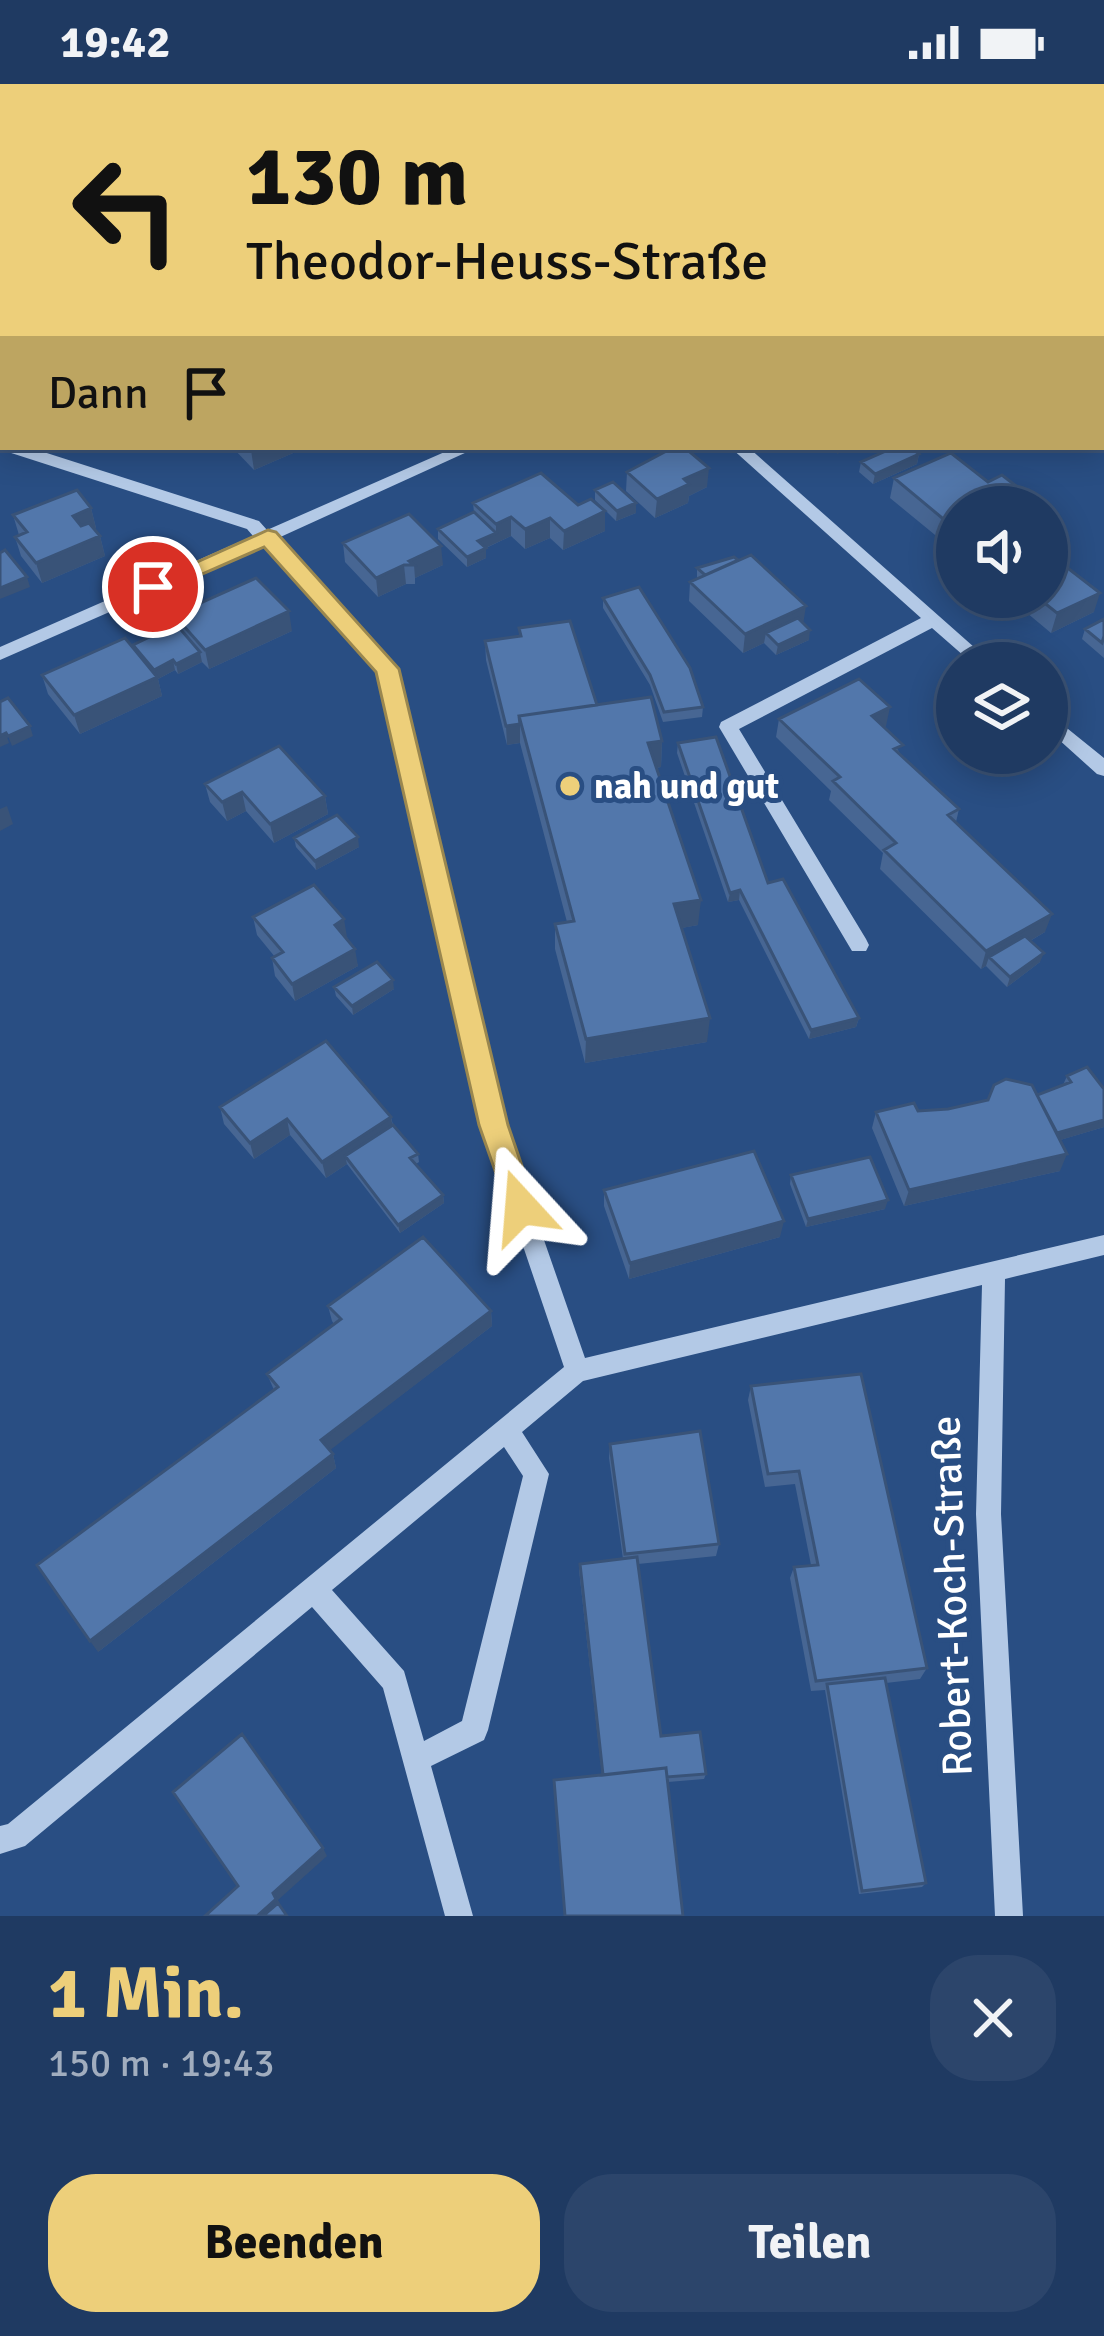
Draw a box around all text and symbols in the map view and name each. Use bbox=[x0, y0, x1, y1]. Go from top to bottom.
text: 19:42 bbox=[60, 15, 170, 70]
text: 130 m bbox=[246, 125, 468, 229]
icon: left bbox=[48, 132, 204, 288]
text: Theodor-Heuss-Straße bbox=[246, 228, 768, 295]
icon: arrive bbox=[173, 360, 239, 426]
text: Dann bbox=[48, 366, 149, 421]
map controls bbox=[936, 486, 1068, 774]
button: sound bbox=[936, 486, 1068, 618]
pin bbox=[102, 536, 204, 638]
icon: arrive bbox=[120, 554, 186, 620]
button: layers bbox=[936, 642, 1068, 774]
place label: nah und gut bbox=[594, 764, 779, 809]
marker: nah und gut bbox=[557, 773, 583, 799]
position arrow bbox=[458, 1144, 584, 1270]
street label: Robert-Koch-Straße bbox=[920, 1415, 984, 1777]
text: 1 Min. bbox=[48, 1949, 244, 2038]
button: close bbox=[930, 1955, 1056, 2081]
text: 150 m · 19:43 bbox=[48, 2039, 275, 2087]
button: Beenden bbox=[48, 2174, 540, 2312]
button: Teilen bbox=[564, 2174, 1056, 2312]

